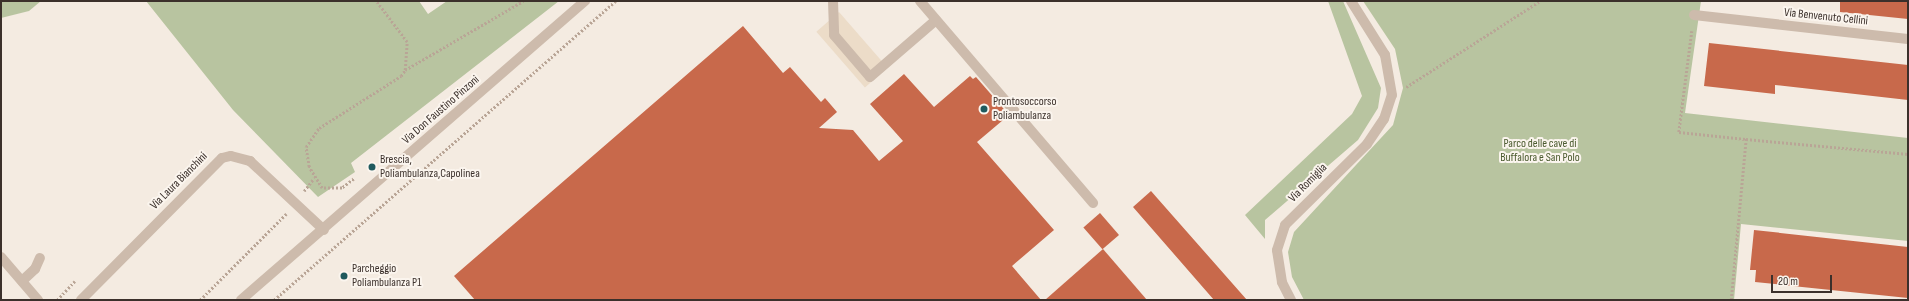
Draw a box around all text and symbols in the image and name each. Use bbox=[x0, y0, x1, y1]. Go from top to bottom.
street label: Via Benvenuto Cellini bbox=[1783, 5, 1869, 29]
street label: Via Don Faustino Pinzoni bbox=[400, 73, 482, 147]
place label: Prontosoccorso Poliambulanza bbox=[993, 95, 1056, 123]
marker: Prontosoccorso Poliambulanza bbox=[978, 103, 990, 115]
park label: Parco delle cave di Buffalora e San Polo bbox=[1500, 137, 1580, 165]
street label: Via Laura Bianchini bbox=[147, 149, 211, 213]
place label: Brescia, Poliambulanza,Capolinea bbox=[380, 153, 480, 181]
street label: Via Romiglia bbox=[1286, 161, 1330, 205]
marker: Brescia, Poliambulanza,Capolinea bbox=[367, 162, 377, 172]
place label: Parcheggio Poliambulanza P1 bbox=[352, 262, 421, 290]
scale bar bbox=[1773, 267, 1834, 293]
marker: Parcheggio Poliambulanza P1 bbox=[339, 271, 349, 281]
text: 20 m bbox=[1778, 274, 1798, 289]

